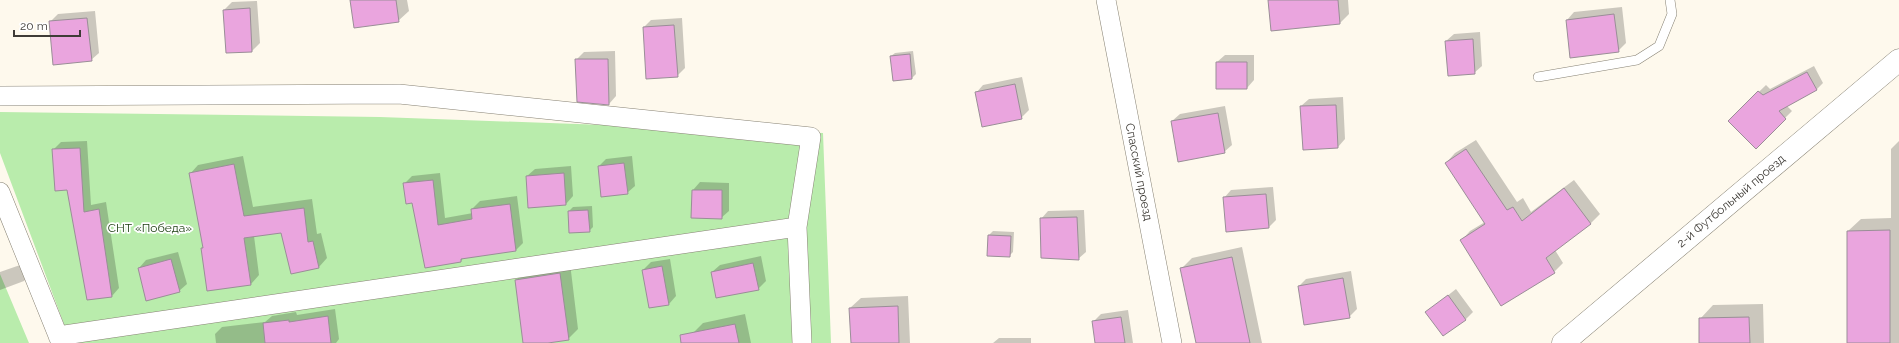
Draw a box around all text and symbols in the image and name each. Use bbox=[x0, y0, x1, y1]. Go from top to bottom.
scale bar bbox=[14, 12, 80, 38]
text: 20 m bbox=[20, 19, 48, 33]
street label: Спасский проезд bbox=[1123, 122, 1155, 222]
street label: 2-й Футбольный проезд bbox=[1674, 152, 1788, 250]
park label: СНТ «Победа» bbox=[108, 221, 192, 235]

